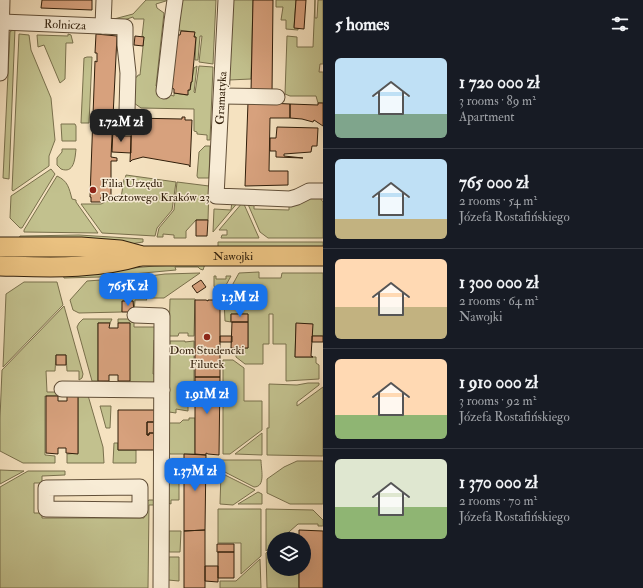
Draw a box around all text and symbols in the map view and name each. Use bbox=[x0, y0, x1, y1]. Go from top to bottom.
icon: filters bbox=[609, 13, 631, 35]
text: 5 homes bbox=[335, 14, 389, 35]
street label: Rolnicza bbox=[44, 17, 87, 33]
street label: Gramatyka bbox=[213, 70, 230, 125]
text: 1 720 000 zł bbox=[459, 72, 540, 93]
icon: home bbox=[367, 74, 415, 122]
text: 3 rooms · 89 m² bbox=[459, 93, 536, 109]
pin: 1.72M zł bbox=[80, 109, 162, 143]
text: Apartment bbox=[459, 109, 515, 125]
text: 1.72M zł bbox=[99, 114, 143, 130]
text: 765 000 zł bbox=[459, 172, 529, 193]
icon: home bbox=[367, 175, 415, 223]
place label: Filia Urzędu Pocztowego Kraków 23 bbox=[101, 176, 210, 205]
marker: Filia Urzędu Pocztowego Kraków 23 bbox=[88, 185, 98, 195]
text: 2 rooms · 54 m² bbox=[459, 193, 537, 209]
text: Józefa Rostafińskiego bbox=[459, 209, 570, 225]
street label: Nawojki bbox=[213, 249, 253, 264]
text: 1 300 000 zł bbox=[459, 272, 539, 293]
pin: 765K zł bbox=[91, 273, 165, 307]
icon: home bbox=[367, 275, 415, 323]
text: 765K zł bbox=[108, 278, 148, 294]
pin: 1.3M zł bbox=[203, 284, 277, 318]
text: 1.3M zł bbox=[221, 289, 259, 305]
text: 2 rooms · 64 m² bbox=[459, 293, 538, 309]
text: Nawojki bbox=[459, 309, 502, 325]
marker: Dom Studencki Filutek bbox=[202, 332, 212, 342]
place label: Dom Studencki Filutek bbox=[169, 343, 245, 372]
text: 1 910 000 zł bbox=[459, 372, 538, 393]
icon: home bbox=[367, 375, 415, 423]
pin: 1.91M zł bbox=[166, 381, 248, 415]
text: 1.91M zł bbox=[185, 386, 229, 402]
text: 3 rooms · 92 m² bbox=[459, 393, 536, 409]
text: Józefa Rostafińskiego bbox=[459, 409, 570, 425]
pin: 1.37M zł bbox=[154, 458, 236, 492]
text: 1.37M zł bbox=[173, 463, 217, 479]
text: 1 370 000 zł bbox=[459, 472, 538, 493]
icon: home bbox=[367, 475, 415, 523]
text: 2 rooms · 70 m² bbox=[459, 493, 537, 509]
text: Józefa Rostafińskiego bbox=[459, 509, 570, 525]
map controls bbox=[267, 532, 311, 576]
button: layers bbox=[267, 532, 311, 576]

